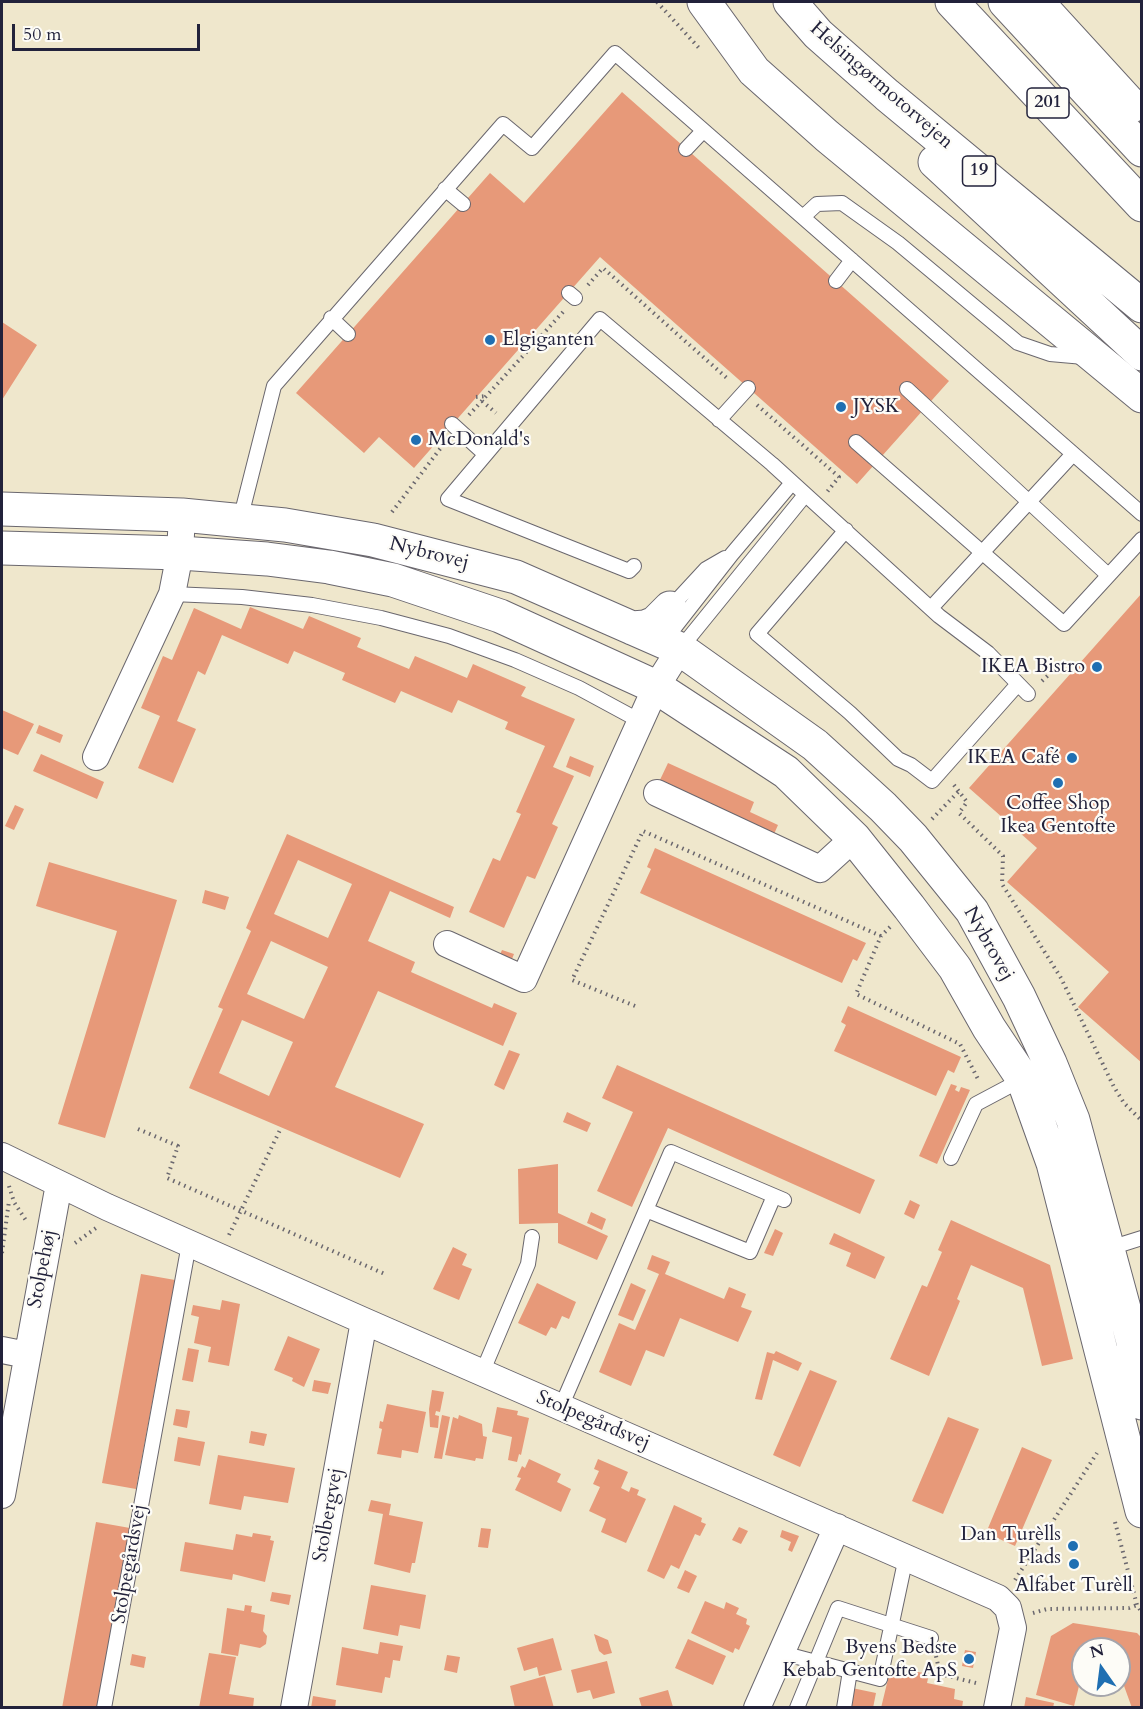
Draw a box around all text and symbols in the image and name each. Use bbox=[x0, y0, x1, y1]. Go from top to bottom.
scale bar bbox=[15, 12, 202, 50]
street label: Helsingørmotorvejen bbox=[805, 17, 957, 155]
text: 50 m bbox=[23, 22, 62, 47]
road number: 201 bbox=[1027, 88, 1069, 118]
road number: 19 bbox=[962, 156, 996, 186]
place label: Elgiganten bbox=[502, 328, 594, 352]
marker: Elgiganten bbox=[483, 333, 497, 347]
place label: JYSK bbox=[853, 395, 900, 419]
marker: JYSK bbox=[834, 400, 848, 414]
place label: McDonald's bbox=[428, 428, 530, 452]
marker: McDonald's bbox=[409, 433, 423, 447]
street label: Nybrovej bbox=[387, 533, 471, 575]
place label: IKEA Bistro bbox=[981, 655, 1085, 679]
marker: IKEA Bistro bbox=[1090, 660, 1104, 674]
place label: IKEA Café bbox=[967, 746, 1060, 770]
marker: IKEA Café bbox=[1065, 751, 1079, 765]
marker: Coffee Shop Ikea Gentofte bbox=[1051, 776, 1065, 790]
place label: Coffee Shop Ikea Gentofte bbox=[1000, 792, 1116, 839]
street label: Nybrovej bbox=[957, 903, 1019, 985]
street label: Stolpehøj bbox=[24, 1228, 62, 1310]
street label: Stolpegårdsvej bbox=[532, 1386, 654, 1456]
street label: Stolbergvej bbox=[309, 1466, 349, 1564]
street label: Stolpegårdsvej bbox=[108, 1502, 152, 1626]
place label: Dan Turèlls Plads bbox=[960, 1523, 1061, 1570]
marker: Dan Turèlls Plads bbox=[1066, 1539, 1080, 1553]
marker: Alfabet Turèll bbox=[1067, 1557, 1081, 1571]
place label: Alfabet Turèll bbox=[1015, 1574, 1133, 1598]
place label: Byens Bedste Kebab Gentofte ApS bbox=[782, 1636, 957, 1683]
north arrow bbox=[1071, 1637, 1131, 1697]
text: N bbox=[1088, 1639, 1107, 1664]
marker: Byens Bedste Kebab Gentofte ApS bbox=[962, 1652, 976, 1666]

